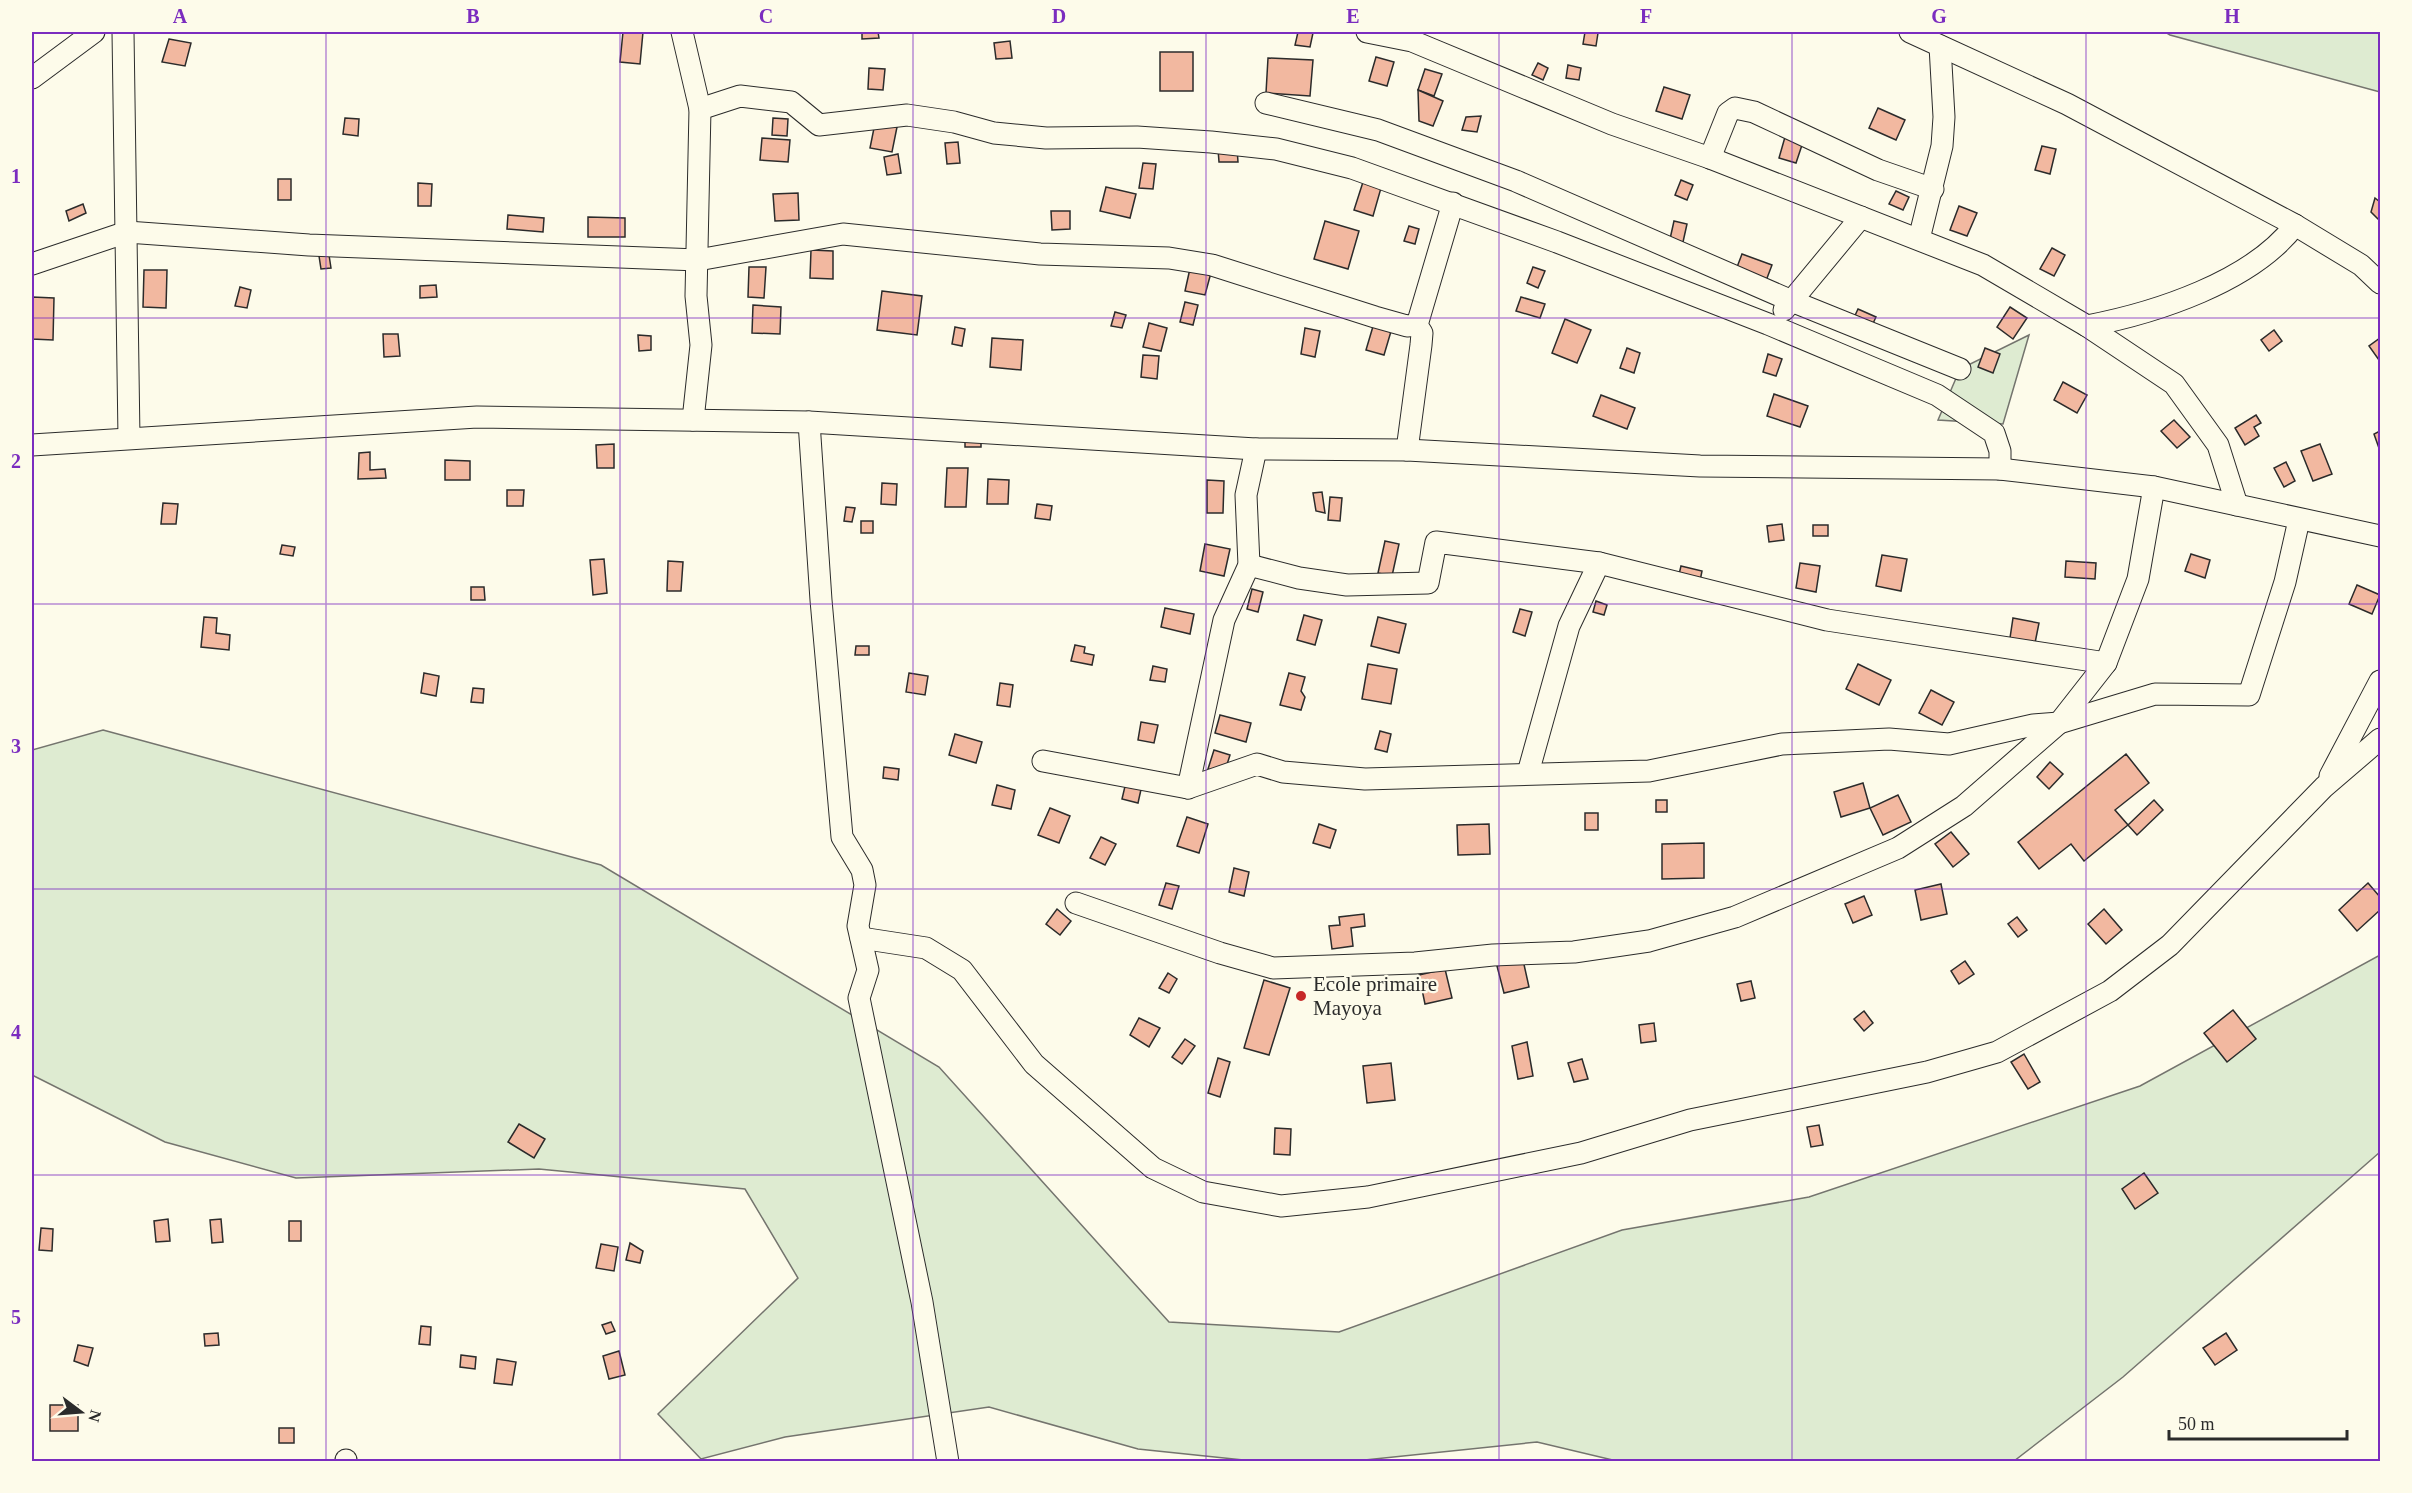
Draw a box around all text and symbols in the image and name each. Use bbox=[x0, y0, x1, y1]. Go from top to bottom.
text: A bbox=[173, 5, 188, 27]
text: B bbox=[466, 5, 480, 27]
text: C bbox=[759, 5, 773, 27]
text: D bbox=[1052, 5, 1066, 27]
text: E bbox=[1346, 5, 1360, 27]
text: F bbox=[1640, 5, 1652, 27]
text: G bbox=[1931, 5, 1947, 27]
text: H bbox=[2224, 5, 2240, 27]
text: 1 bbox=[11, 165, 21, 187]
text: 2 bbox=[11, 450, 21, 472]
text: 3 bbox=[11, 735, 21, 757]
place label: Ecole primaire Mayoya bbox=[1313, 972, 1437, 1020]
marker: Ecole primaire Mayoya bbox=[1294, 989, 1308, 1003]
text: 4 bbox=[11, 1021, 21, 1043]
text: 5 bbox=[11, 1306, 21, 1328]
north arrow bbox=[51, 1382, 111, 1442]
scale bar bbox=[2169, 1403, 2348, 1441]
text: N bbox=[85, 1408, 105, 1424]
text: 50 m bbox=[2178, 1414, 2215, 1434]

